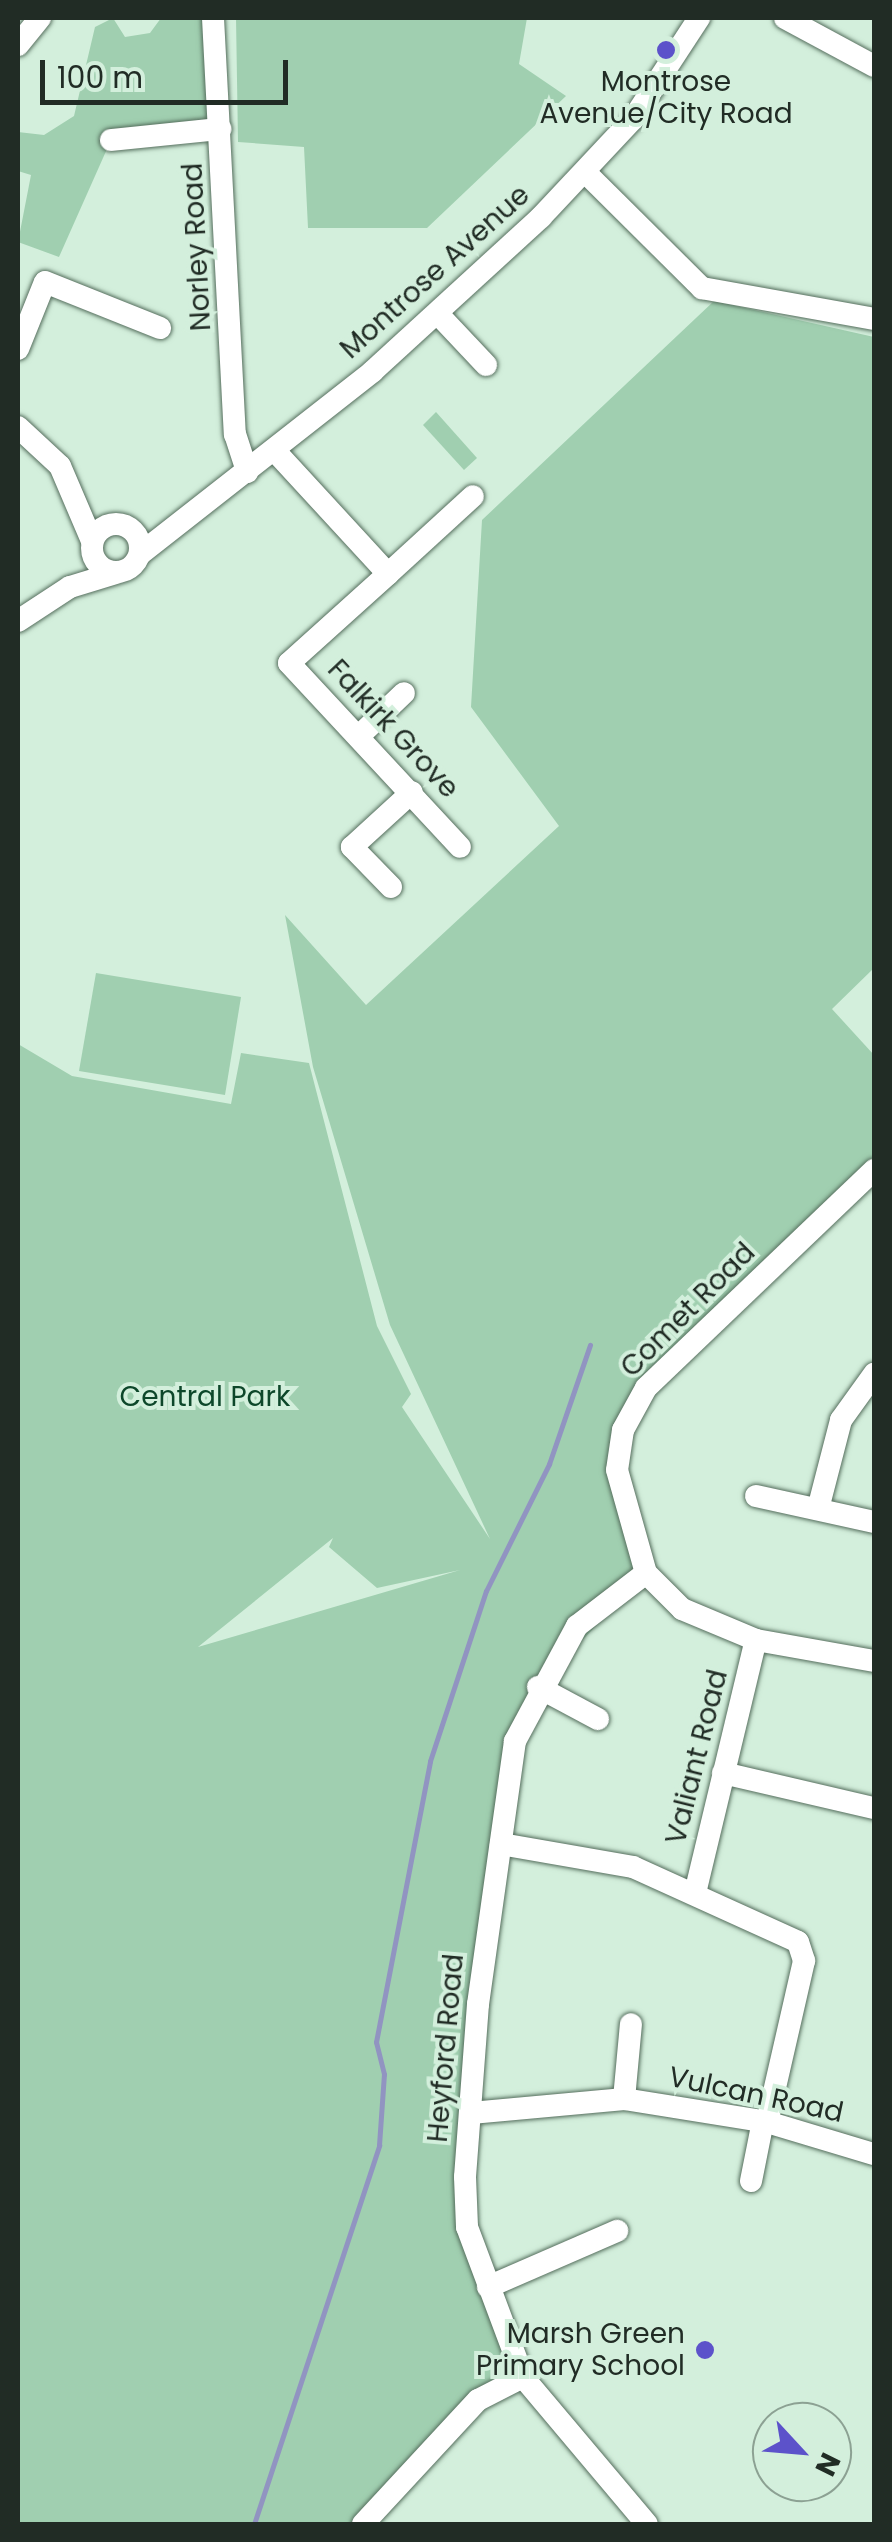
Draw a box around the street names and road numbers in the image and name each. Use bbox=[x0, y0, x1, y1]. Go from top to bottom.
street label: Norley Road bbox=[176, 162, 218, 332]
street label: Montrose Avenue bbox=[333, 178, 537, 366]
street label: Falkirk Grove bbox=[320, 653, 466, 805]
street label: Comet Road bbox=[614, 1236, 762, 1384]
street label: Valiant Road bbox=[659, 1666, 735, 1848]
street label: Heyford Road bbox=[421, 1952, 471, 2144]
street label: Vulcan Road bbox=[666, 2060, 846, 2130]

